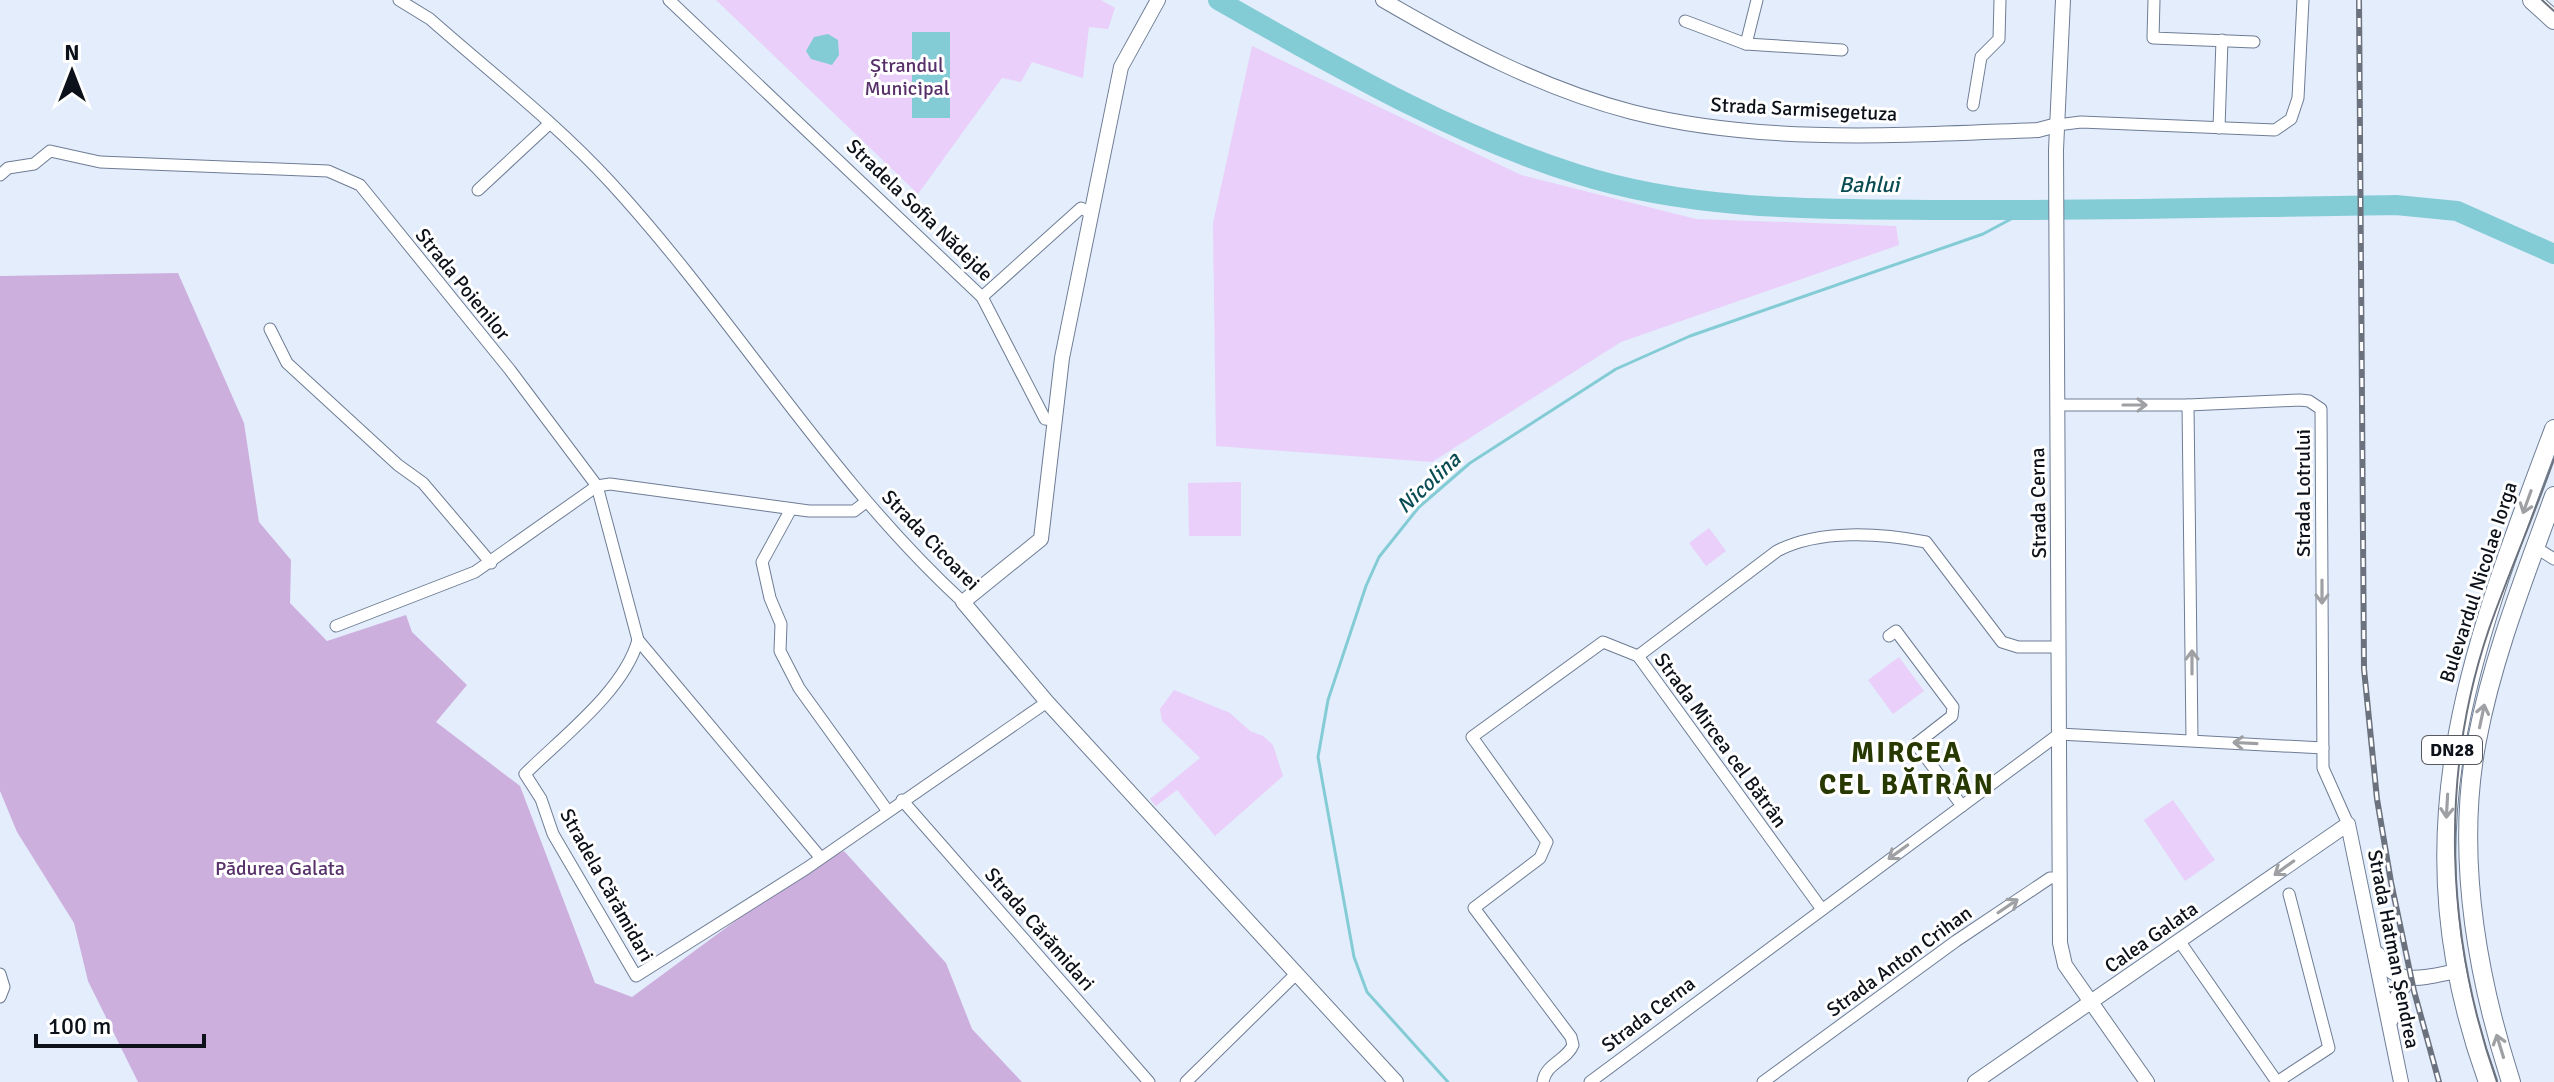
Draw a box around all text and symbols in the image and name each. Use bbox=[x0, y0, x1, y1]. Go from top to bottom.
north arrow bbox=[32, 32, 112, 112]
text: N bbox=[64, 39, 80, 66]
park label: Ștrandul Municipal bbox=[864, 53, 950, 101]
street label: Strada Sarmisegetuza bbox=[1710, 92, 1898, 127]
street label: Stradela Sofia Nădejde bbox=[841, 134, 998, 287]
water label: Bahlui bbox=[1839, 171, 1901, 198]
street label: Strada Poienilor bbox=[410, 223, 516, 346]
one-way arrow bbox=[2121, 397, 2148, 413]
street label: Strada Lotrului bbox=[2291, 429, 2316, 557]
water label: Nicolina bbox=[1391, 445, 1467, 519]
street label: Strada Cerna bbox=[2025, 447, 2052, 559]
street label: Bulevardul Nicolae Iorga bbox=[2434, 478, 2523, 686]
street label: Strada Cicoarei bbox=[876, 485, 985, 596]
one-way arrow bbox=[2519, 489, 2533, 514]
one-way arrow bbox=[2314, 578, 2329, 605]
street label: Strada Mircea cel Bătrân bbox=[1649, 648, 1792, 833]
one-way arrow bbox=[2184, 649, 2199, 676]
one-way arrow bbox=[2475, 704, 2490, 730]
district label: MIRCEA CEL BĂTRÂN bbox=[1819, 736, 1995, 802]
one-way arrow bbox=[2232, 736, 2259, 751]
road number: DN28 bbox=[2422, 736, 2482, 764]
one-way arrow bbox=[2440, 792, 2455, 819]
street label: Stradela Cărămidari bbox=[554, 804, 659, 966]
one-way arrow bbox=[1888, 844, 1910, 860]
street label: Strada Hatman Șendrea bbox=[2362, 848, 2425, 1051]
park label: Pădurea Galata bbox=[215, 856, 345, 881]
one-way arrow bbox=[2273, 860, 2295, 876]
street label: Strada Cărămidari bbox=[979, 863, 1100, 996]
street label: Calea Galata bbox=[2100, 896, 2203, 979]
one-way arrow bbox=[1996, 898, 2019, 914]
street label: Strada Anton Crihan bbox=[1822, 900, 1977, 1022]
street label: Strada Cerna bbox=[1597, 971, 1700, 1058]
scale bar bbox=[36, 998, 204, 1048]
text: 100 m bbox=[48, 1011, 111, 1041]
one-way arrow bbox=[2492, 1033, 2507, 1059]

